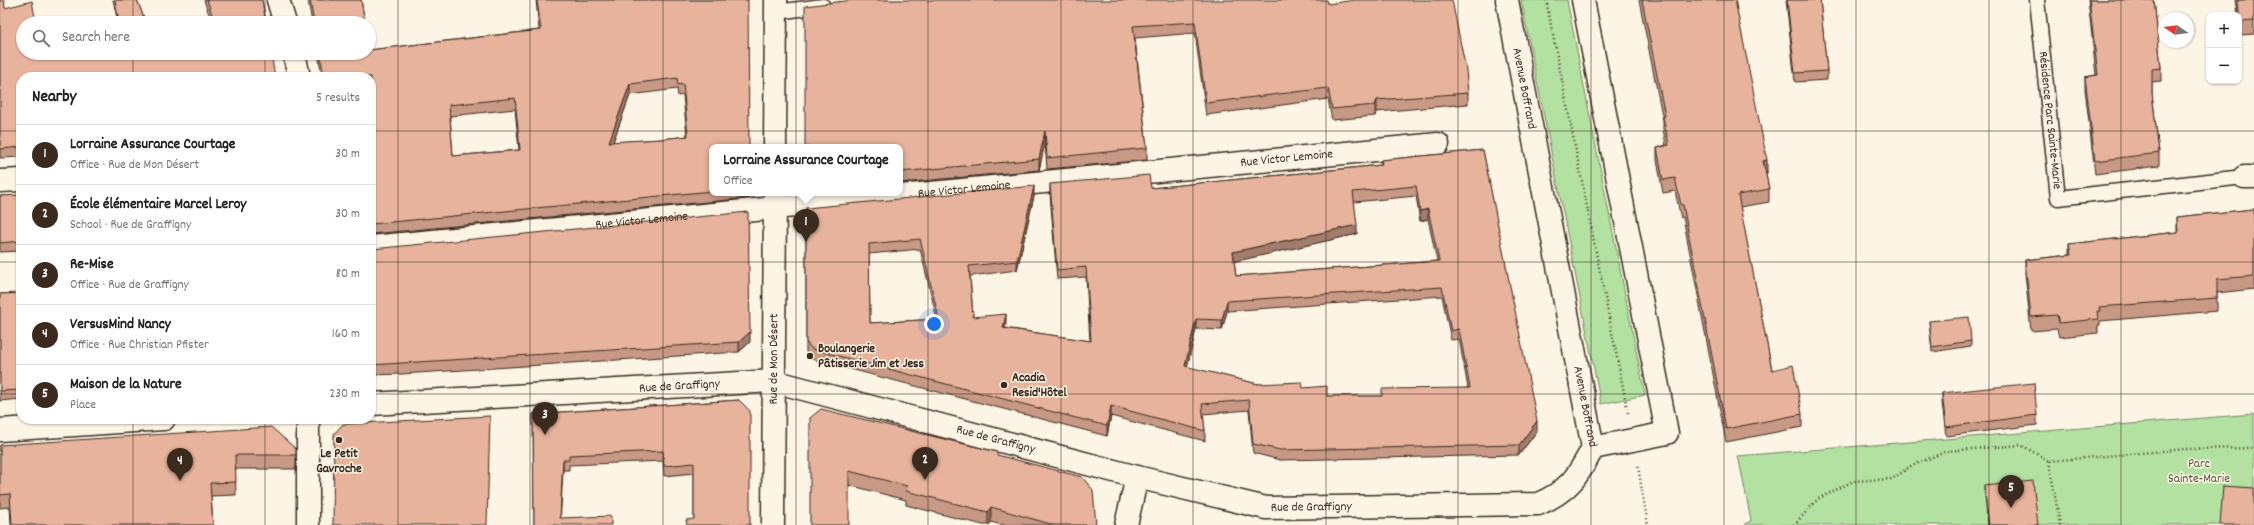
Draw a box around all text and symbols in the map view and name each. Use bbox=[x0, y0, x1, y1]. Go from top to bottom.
north arrow bbox=[2158, 12, 2194, 48]
map controls bbox=[2206, 12, 2242, 84]
button: + bbox=[2206, 12, 2242, 48]
search box bbox=[16, 16, 376, 60]
icon: search bbox=[30, 27, 52, 49]
text: Search here bbox=[62, 27, 130, 49]
street label: Avenue Boffrand bbox=[1507, 46, 1541, 131]
button: − bbox=[2206, 48, 2242, 84]
street label: Résidence Parc Sainte-Marie bbox=[2033, 50, 2067, 191]
text: Nearby bbox=[32, 86, 76, 110]
text: 5 results bbox=[316, 89, 360, 108]
text: Lorraine Assurance Courtage bbox=[70, 134, 235, 156]
popup bbox=[709, 144, 903, 196]
text: 1 bbox=[44, 145, 46, 164]
text: 30 m bbox=[335, 145, 360, 164]
street label: Rue Victor Lemoine bbox=[1240, 145, 1334, 173]
text: Lorraine Assurance Courtage bbox=[723, 150, 889, 172]
text: Office · Rue de Mon Désert bbox=[70, 156, 199, 175]
text: Office bbox=[723, 172, 753, 191]
street label: Rue Victor Lemoine bbox=[917, 176, 1012, 204]
text: École élémentaire Marcel Leroy bbox=[70, 194, 246, 216]
text: 2 bbox=[42, 205, 48, 224]
text: 30 m bbox=[335, 205, 360, 224]
street label: Rue Victor Lemoine bbox=[595, 207, 689, 235]
pin: 1 bbox=[793, 209, 819, 242]
text: School · Rue de Graffigny bbox=[70, 216, 191, 235]
text: Re-Mise bbox=[70, 254, 114, 276]
text: 3 bbox=[42, 265, 48, 284]
text: 80 m bbox=[336, 265, 360, 284]
text: Office · Rue de Graffigny bbox=[70, 276, 189, 295]
street label: Rue de Mon Désert bbox=[764, 313, 784, 405]
text: VersusMind Nancy bbox=[70, 314, 171, 336]
your location bbox=[924, 314, 944, 334]
text: 4 bbox=[42, 325, 48, 344]
text: 160 m bbox=[332, 325, 360, 344]
text: Office · Rue Christian Pfister bbox=[70, 336, 209, 355]
place label: Boulangerie Pâtisserie Jim et Jess bbox=[818, 340, 925, 374]
marker: Boulangerie Pâtisserie Jim et Jess bbox=[805, 351, 815, 361]
street label: Avenue Boffrand bbox=[1568, 364, 1602, 449]
place label: Acadia Resid'Hôtel bbox=[1012, 369, 1068, 403]
text: Maison de la Nature bbox=[70, 374, 182, 396]
street label: Rue de Graffigny bbox=[639, 375, 721, 398]
marker: Acadia Resid'Hôtel bbox=[999, 380, 1009, 390]
text: 5 bbox=[42, 385, 48, 404]
text: 230 m bbox=[330, 385, 360, 404]
text: Place bbox=[70, 396, 96, 415]
pin: 3 bbox=[532, 402, 558, 435]
street label: Rue de Graffigny bbox=[954, 420, 1038, 459]
marker: Le Petit Gavroche bbox=[334, 435, 344, 445]
place label: Le Petit Gavroche bbox=[316, 445, 362, 479]
pin: 2 bbox=[912, 447, 938, 480]
pin: 4 bbox=[167, 448, 193, 481]
park label: Parc Sainte-Marie bbox=[2168, 455, 2230, 489]
pin: 5 bbox=[1998, 475, 2024, 508]
street label: Rue de Graffigny bbox=[1271, 497, 1353, 517]

